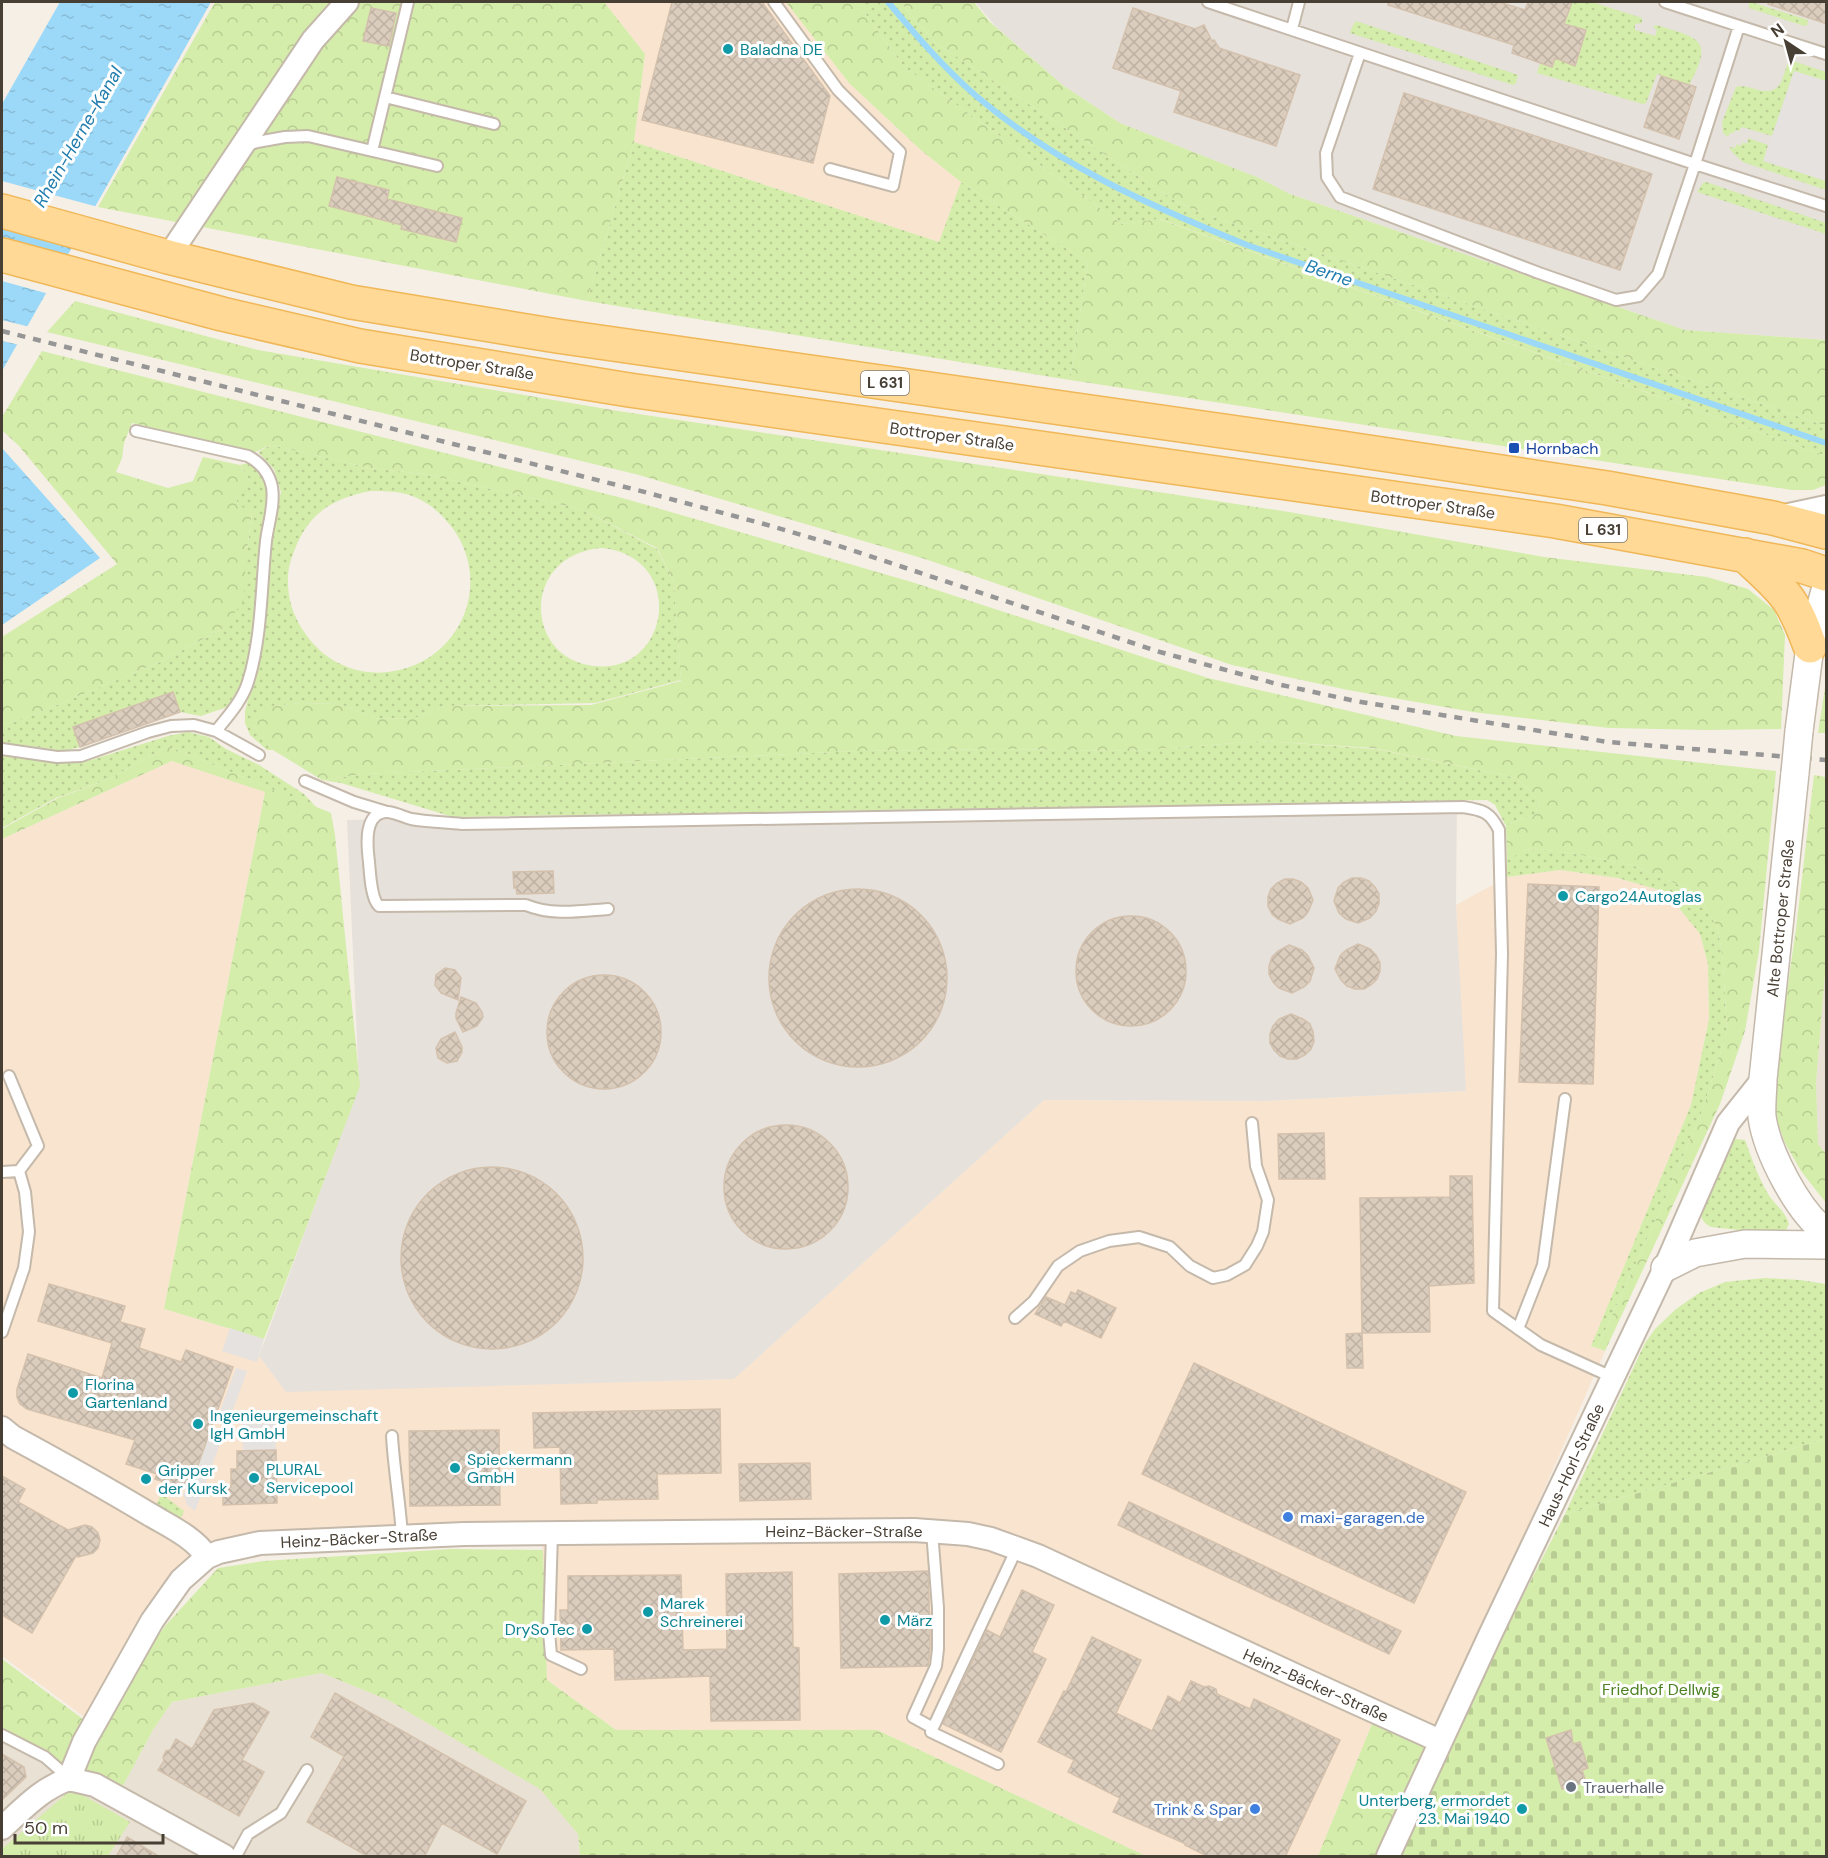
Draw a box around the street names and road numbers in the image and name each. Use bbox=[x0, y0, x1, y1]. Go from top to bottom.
street label: Bottroper Straße bbox=[408, 344, 535, 385]
road number: L 631 bbox=[861, 371, 909, 395]
street label: Bottroper Straße bbox=[888, 417, 1015, 456]
street label: Bottroper Straße bbox=[1369, 485, 1496, 524]
road number: L 631 bbox=[1579, 518, 1627, 542]
street label: Alte Bottroper Straße bbox=[1762, 838, 1799, 998]
street label: Haus-Horl-Straße bbox=[1534, 1400, 1609, 1530]
street label: Heinz-Bäcker-Straße bbox=[765, 1521, 923, 1542]
street label: Heinz-Bäcker-Straße bbox=[280, 1524, 438, 1553]
street label: Heinz-Bäcker-Straße bbox=[1240, 1644, 1392, 1727]

